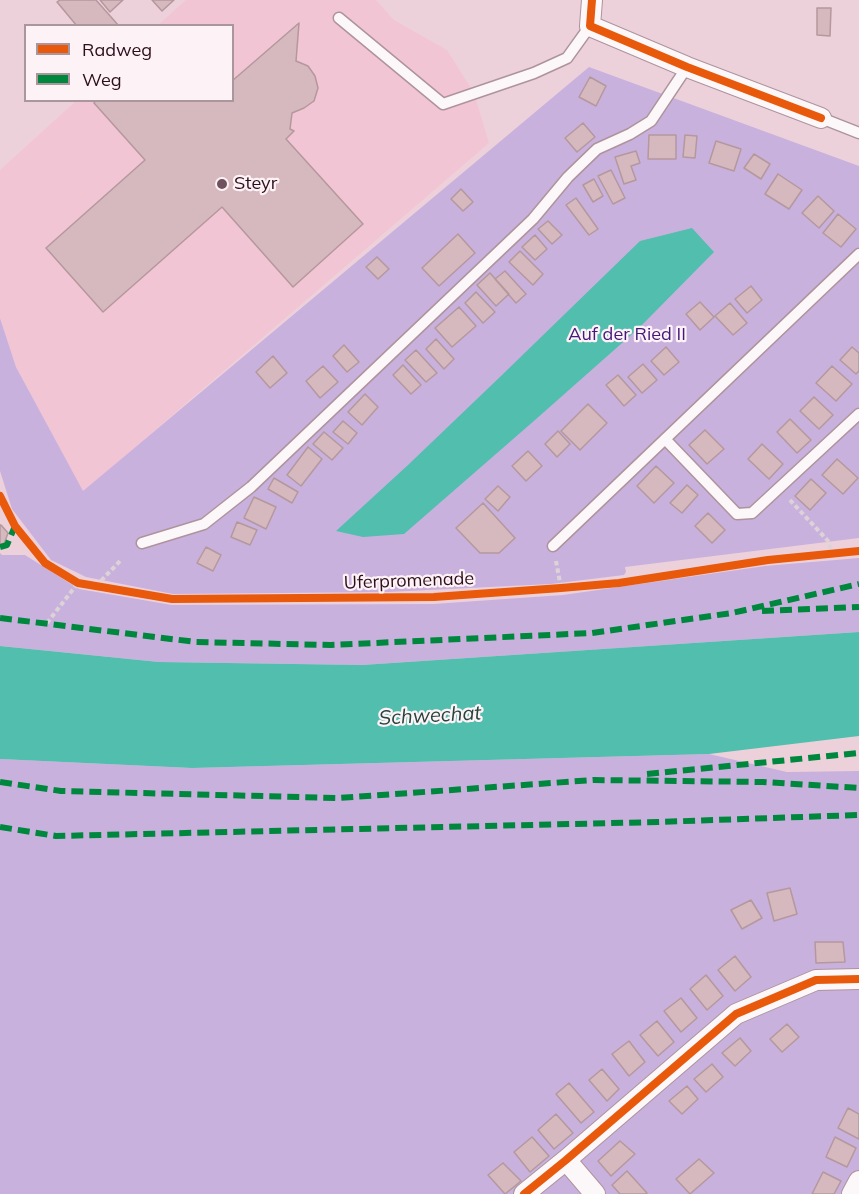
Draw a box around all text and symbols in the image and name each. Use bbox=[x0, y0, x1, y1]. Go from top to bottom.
legend bbox=[24, 24, 234, 102]
text: Radweg bbox=[82, 38, 152, 61]
text: Weg bbox=[82, 68, 122, 91]
place label: Steyr bbox=[234, 173, 277, 195]
marker: Steyr bbox=[215, 177, 229, 191]
park label: Auf der Ried II bbox=[568, 324, 686, 346]
street label: Uferpromenade bbox=[343, 568, 475, 594]
water label: Schwechat bbox=[378, 701, 482, 731]

